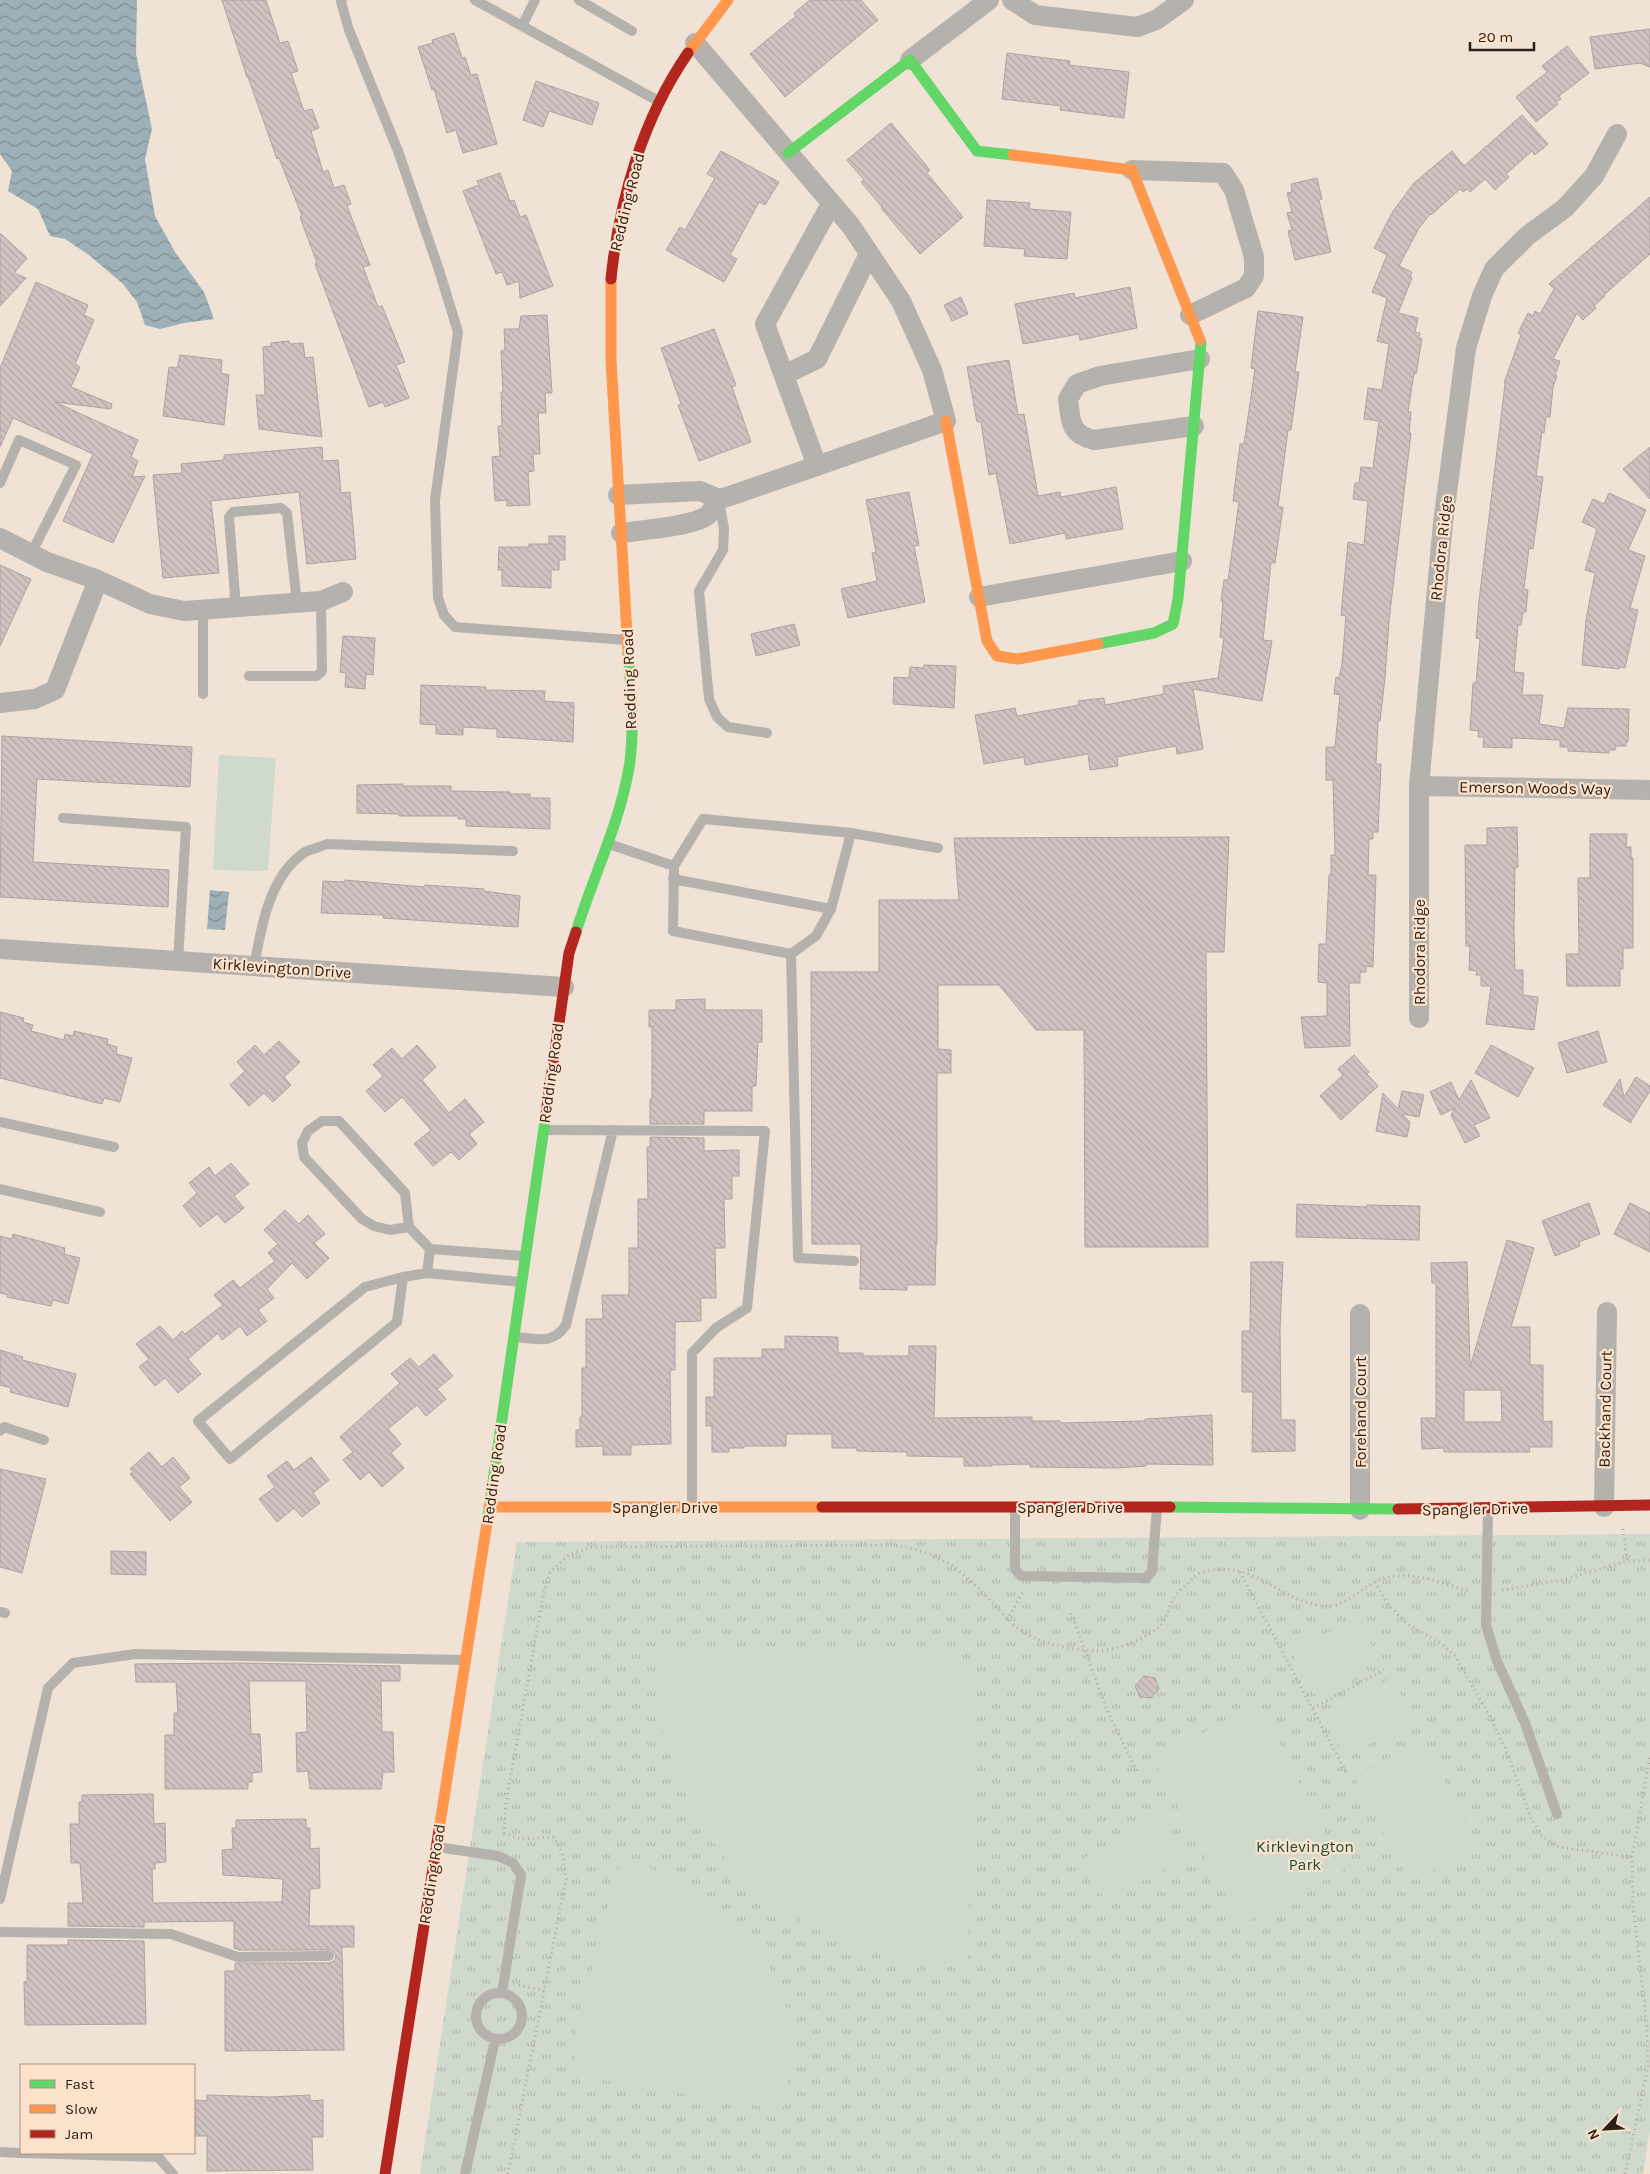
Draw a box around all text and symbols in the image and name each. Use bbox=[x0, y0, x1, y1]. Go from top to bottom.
scale bar bbox=[1470, 20, 1534, 52]
text: 20 m bbox=[1478, 28, 1513, 46]
street label: Redding Road bbox=[606, 151, 648, 253]
street label: Rhodora Ridge bbox=[1426, 494, 1456, 602]
street label: Redding Road bbox=[618, 628, 640, 730]
street label: Emerson Woods Way bbox=[1459, 777, 1611, 799]
street label: Rhodora Ridge bbox=[1410, 899, 1429, 1005]
street label: Kirklevington Drive bbox=[212, 954, 352, 982]
street label: Redding Road bbox=[535, 1022, 567, 1124]
street label: Backhand Court bbox=[1594, 1350, 1616, 1468]
street label: Forehand Court bbox=[1351, 1356, 1370, 1468]
street label: Redding Road bbox=[478, 1423, 510, 1525]
street label: Spangler Drive bbox=[612, 1498, 718, 1517]
street label: Spangler Drive bbox=[1017, 1498, 1123, 1517]
street label: Spangler Drive bbox=[1422, 1499, 1528, 1519]
street label: Redding Road bbox=[415, 1823, 449, 1925]
park label: Kirklevington Park bbox=[1256, 1837, 1354, 1874]
legend bbox=[20, 2064, 195, 2154]
text: Fast bbox=[65, 2075, 95, 2093]
text: Slow bbox=[65, 2100, 97, 2118]
north arrow bbox=[1580, 2104, 1630, 2154]
text: Jam bbox=[65, 2125, 93, 2143]
text: N bbox=[1584, 2126, 1603, 2142]

